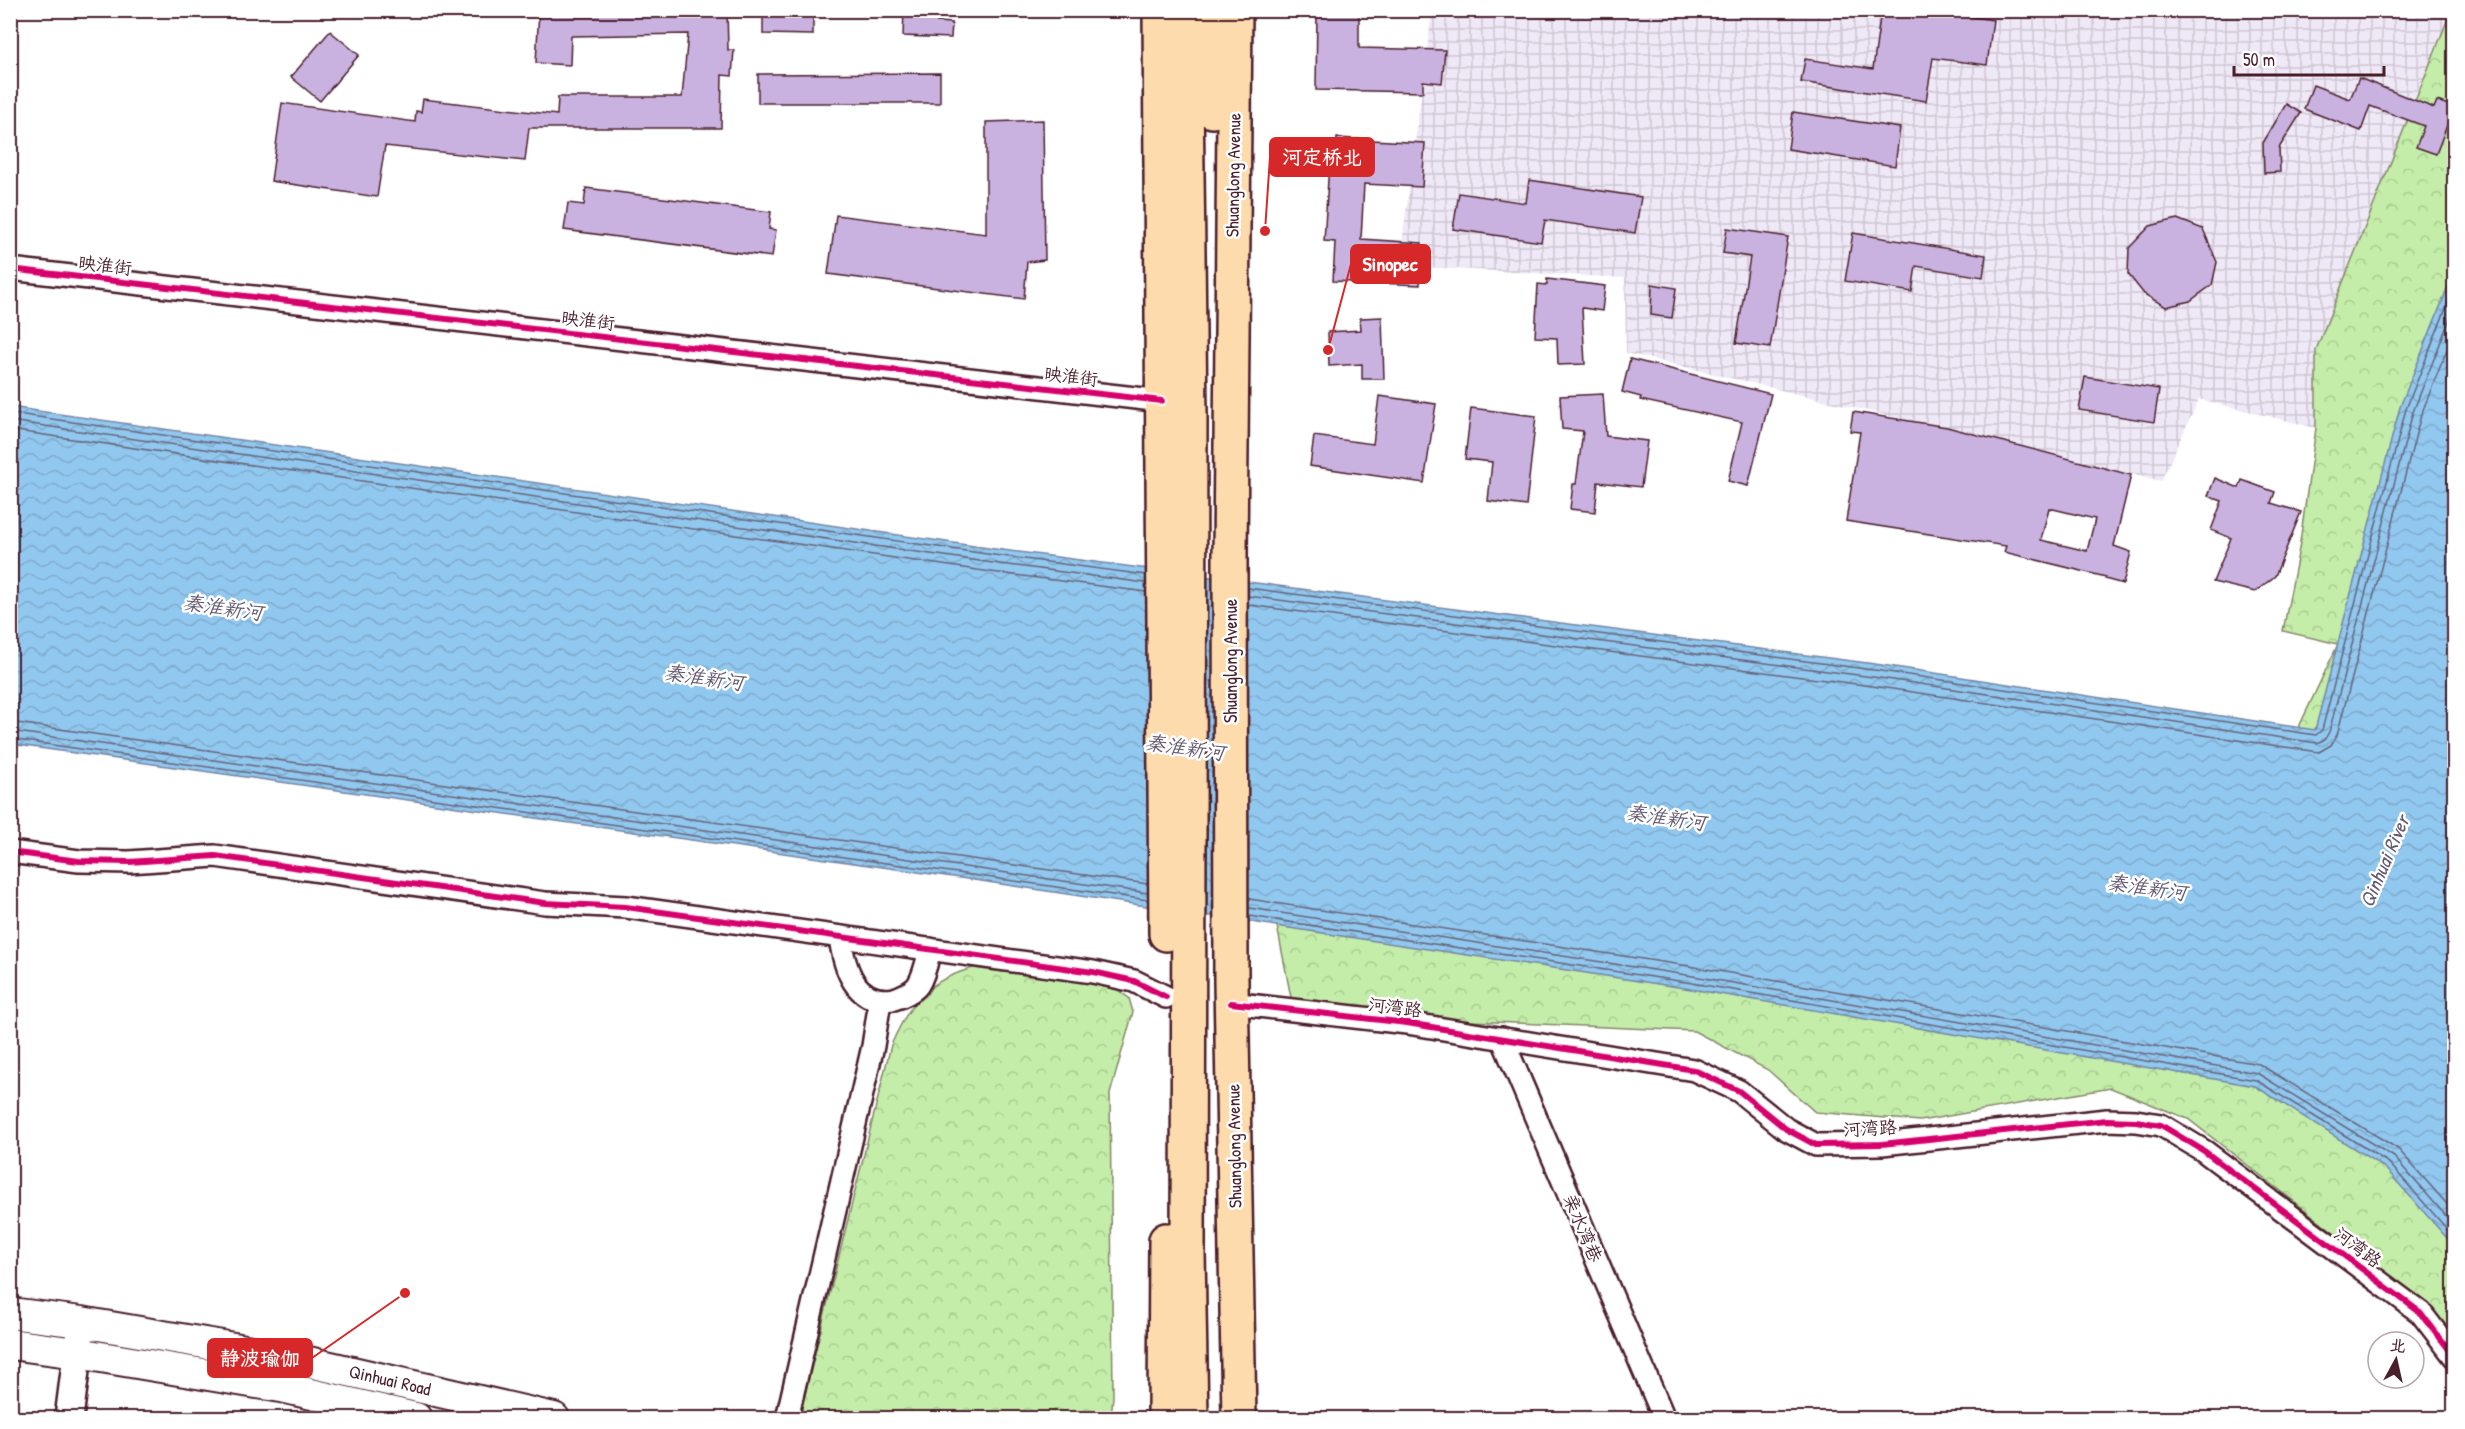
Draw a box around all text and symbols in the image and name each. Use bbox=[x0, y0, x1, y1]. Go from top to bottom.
scale bar bbox=[2234, 39, 2384, 77]
text: 50 m bbox=[2243, 47, 2275, 72]
street label: Shuanglong Avenue bbox=[1219, 113, 1247, 237]
callout: 河定桥北 bbox=[1270, 138, 1374, 176]
text: 河定桥北 bbox=[1282, 143, 1362, 170]
callout: Sinopec bbox=[1351, 245, 1430, 283]
street label: 映淮街 bbox=[77, 249, 133, 281]
text: Sinopec bbox=[1362, 250, 1419, 278]
street label: 映淮街 bbox=[560, 304, 616, 336]
street label: 映淮街 bbox=[1043, 360, 1099, 392]
water label: 秦淮新河 bbox=[182, 588, 267, 626]
street label: Shuanglong Avenue bbox=[1218, 599, 1243, 723]
water label: 秦淮新河 bbox=[663, 658, 748, 696]
water label: 秦淮新河 bbox=[1144, 728, 1229, 766]
water label: 秦淮新河 bbox=[1625, 798, 1710, 836]
water label: Qinhuai River bbox=[2353, 809, 2416, 911]
water label: 秦淮新河 bbox=[2106, 868, 2191, 906]
street label: 河湾路 bbox=[1367, 991, 1423, 1023]
street label: Shuanglong Avenue bbox=[1220, 1084, 1248, 1208]
street label: 河湾路 bbox=[1842, 1114, 1898, 1142]
street label: 亲水湾巷 bbox=[1557, 1190, 1609, 1266]
street label: 河湾路 bbox=[2329, 1221, 2387, 1273]
north arrow bbox=[2366, 1330, 2426, 1390]
text: 北 bbox=[2389, 1333, 2408, 1357]
callout: 静波瑜伽 bbox=[208, 1339, 312, 1377]
text: 静波瑜伽 bbox=[220, 1344, 300, 1371]
street label: Qinhuai Road bbox=[347, 1358, 433, 1402]

